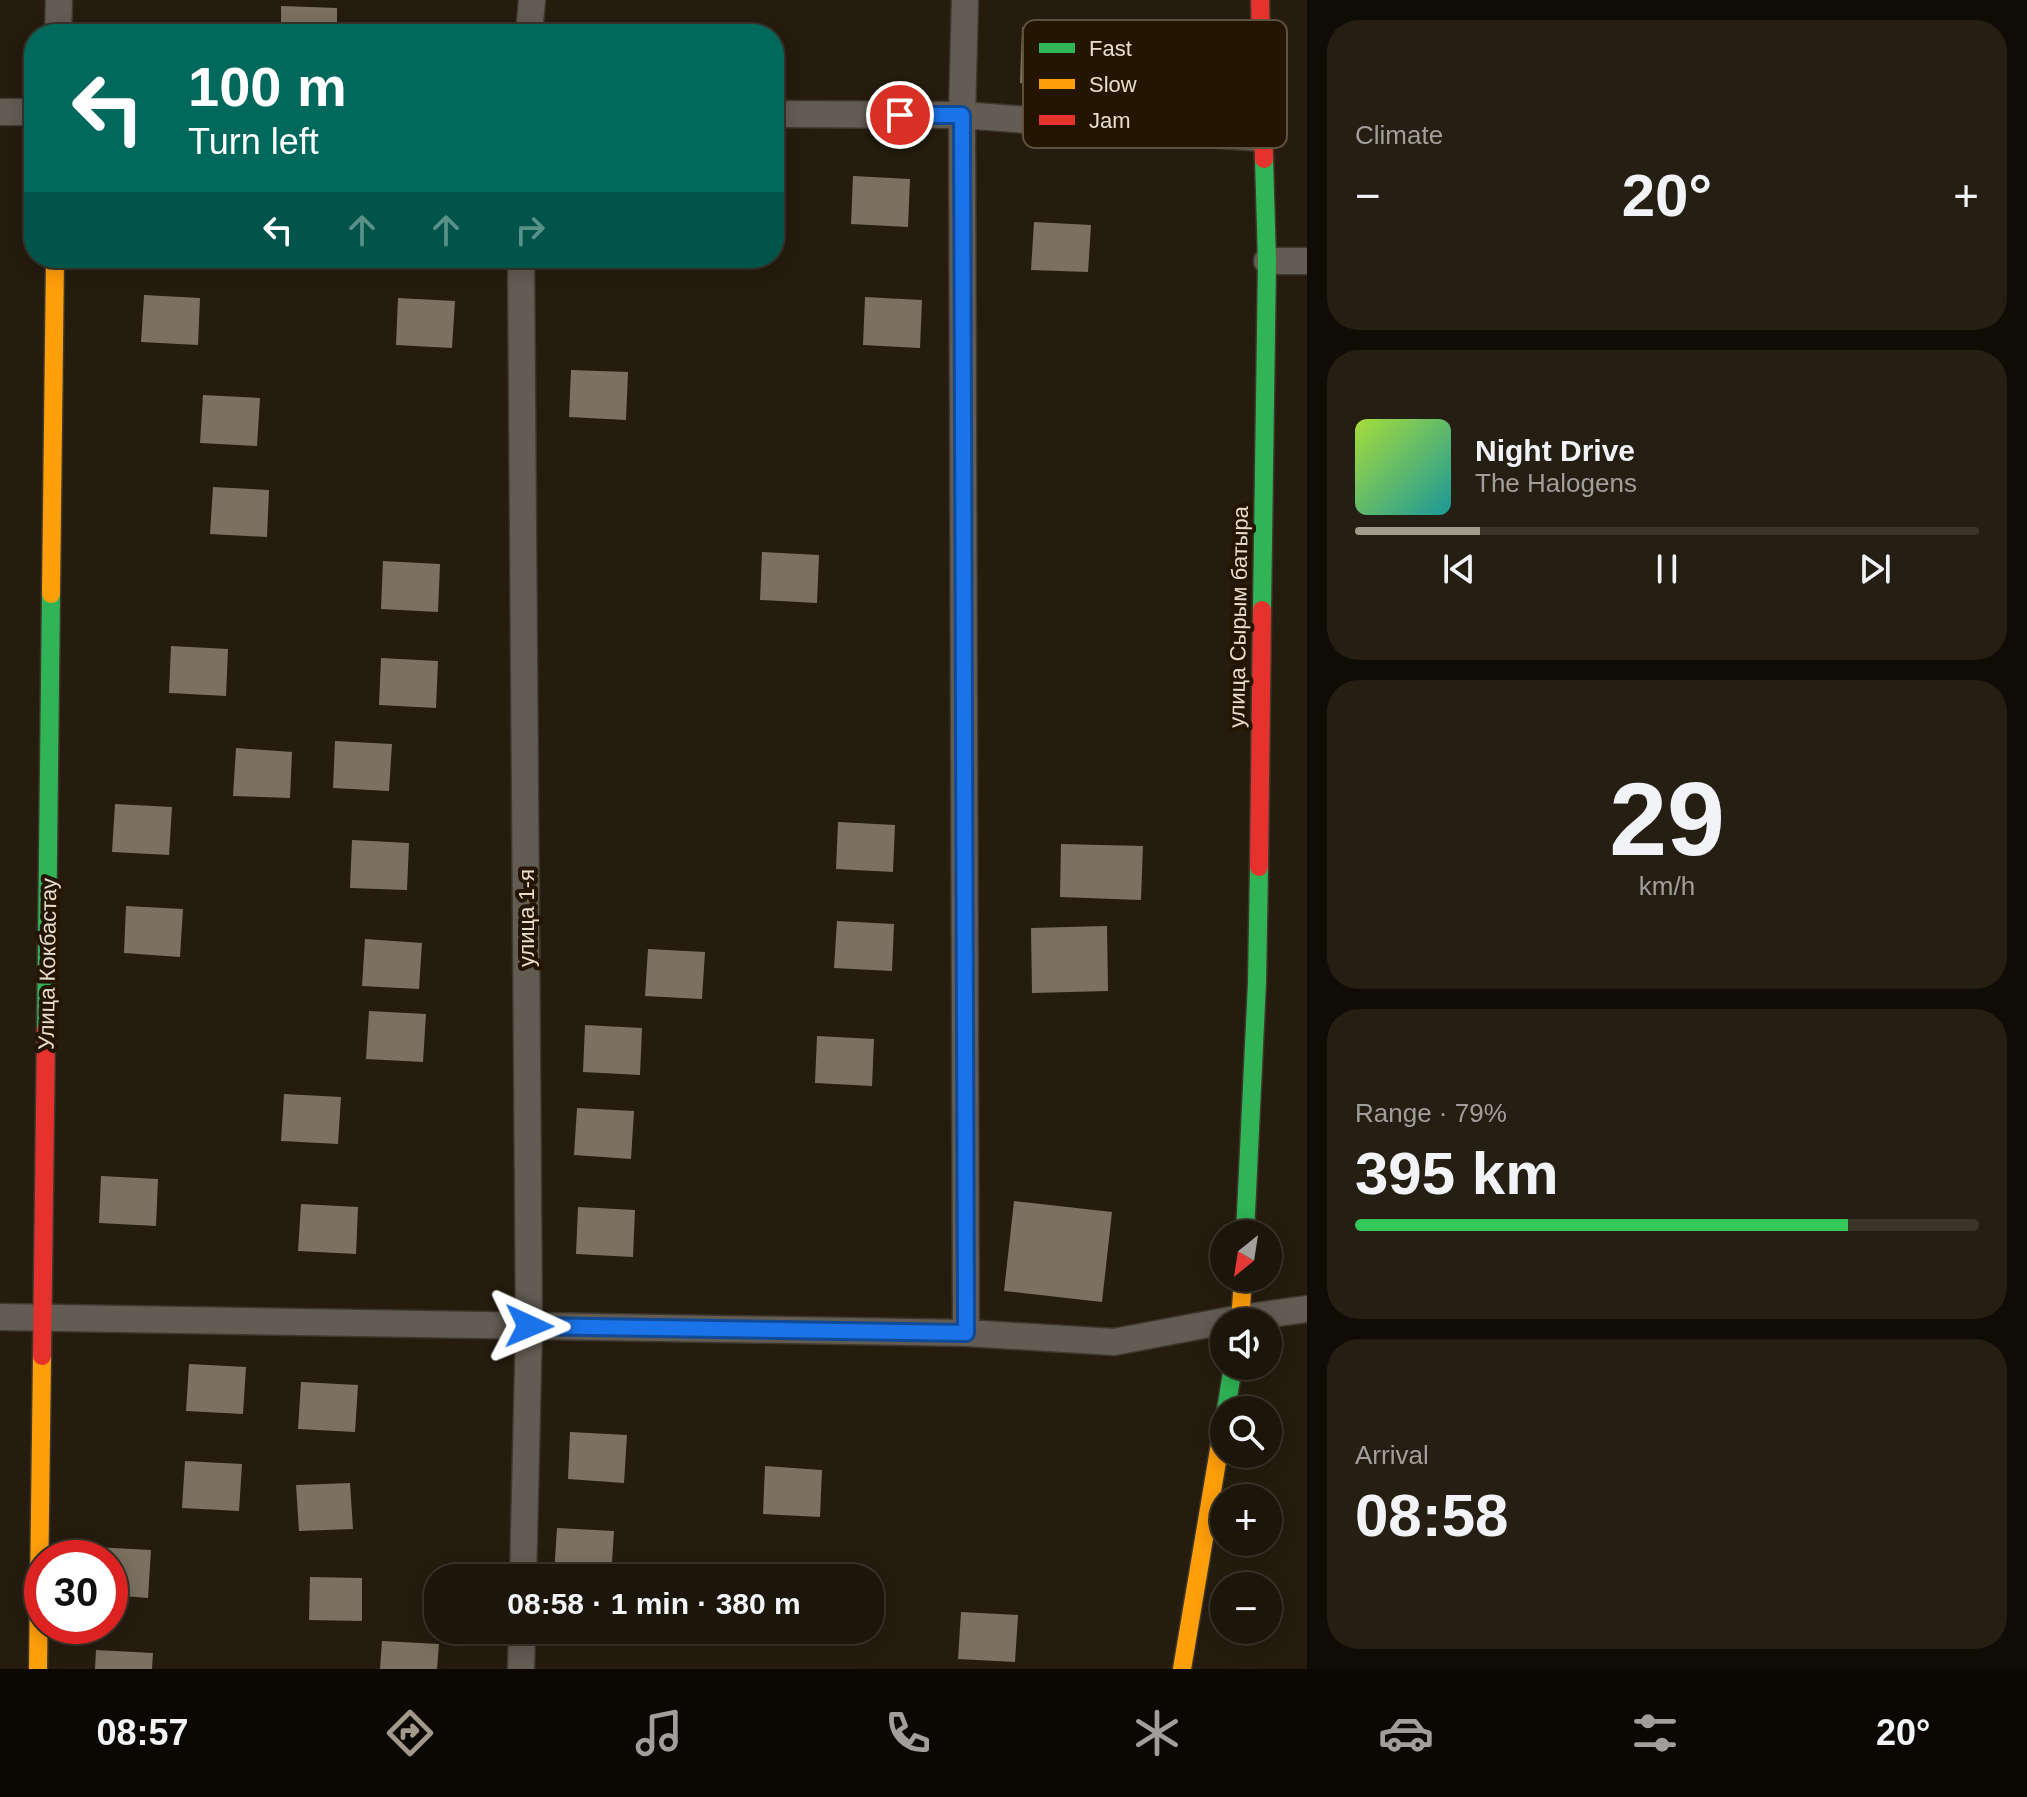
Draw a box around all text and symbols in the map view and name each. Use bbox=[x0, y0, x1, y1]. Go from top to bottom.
legend bbox=[1023, 20, 1287, 148]
text: Fast bbox=[1089, 36, 1132, 61]
text: 100 m bbox=[188, 55, 347, 118]
icon: left bbox=[56, 56, 160, 160]
text: Slow bbox=[1089, 72, 1137, 97]
pin bbox=[866, 81, 934, 149]
icon: arrive bbox=[878, 93, 922, 137]
text: Jam bbox=[1089, 108, 1131, 133]
text: Climate bbox=[1355, 120, 1443, 150]
text: Turn left bbox=[188, 121, 319, 162]
text: 20° bbox=[1622, 162, 1712, 229]
text: − bbox=[1355, 171, 1381, 220]
text: + bbox=[1953, 171, 1979, 220]
icon: left bbox=[256, 208, 300, 252]
icon: ahead bbox=[340, 208, 384, 252]
icon: ahead bbox=[424, 208, 468, 252]
icon: right bbox=[508, 208, 552, 252]
text: Night Drive bbox=[1475, 434, 1635, 467]
text: The Halogens bbox=[1475, 468, 1637, 498]
street label: улица Сырым батыра bbox=[1224, 505, 1253, 728]
icon: previous bbox=[1437, 547, 1481, 591]
icon: pause bbox=[1645, 547, 1689, 591]
icon: next bbox=[1853, 547, 1897, 591]
text: 29 bbox=[1609, 761, 1725, 877]
street label: улица 1-я bbox=[514, 869, 539, 967]
text: km/h bbox=[1639, 871, 1695, 901]
street label: Улица Кокбастау bbox=[34, 878, 61, 1050]
text: Range · 79% bbox=[1355, 1098, 1507, 1128]
text: 395 km bbox=[1355, 1140, 1559, 1207]
north arrow bbox=[1210, 1220, 1282, 1292]
map controls bbox=[1210, 1220, 1282, 1644]
position arrow bbox=[487, 1284, 571, 1368]
button: sound bbox=[1210, 1308, 1282, 1380]
button: search bbox=[1210, 1396, 1282, 1468]
text: Arrival bbox=[1355, 1440, 1429, 1470]
text: 08:58 bbox=[1355, 1482, 1508, 1549]
button: + bbox=[1210, 1484, 1282, 1556]
speed limit sign: 30 bbox=[24, 1540, 128, 1644]
button: − bbox=[1210, 1572, 1282, 1644]
text: 08:58 · 1 min · 380 m bbox=[507, 1587, 801, 1620]
icon: directions bbox=[382, 1705, 438, 1761]
icon: music bbox=[631, 1705, 687, 1761]
icon: phone bbox=[880, 1705, 936, 1761]
icon: climate bbox=[1129, 1705, 1185, 1761]
icon: car bbox=[1378, 1705, 1434, 1761]
icon: filters bbox=[1627, 1705, 1683, 1761]
text: 08:57 bbox=[97, 1712, 189, 1753]
text: 20° bbox=[1876, 1712, 1930, 1753]

